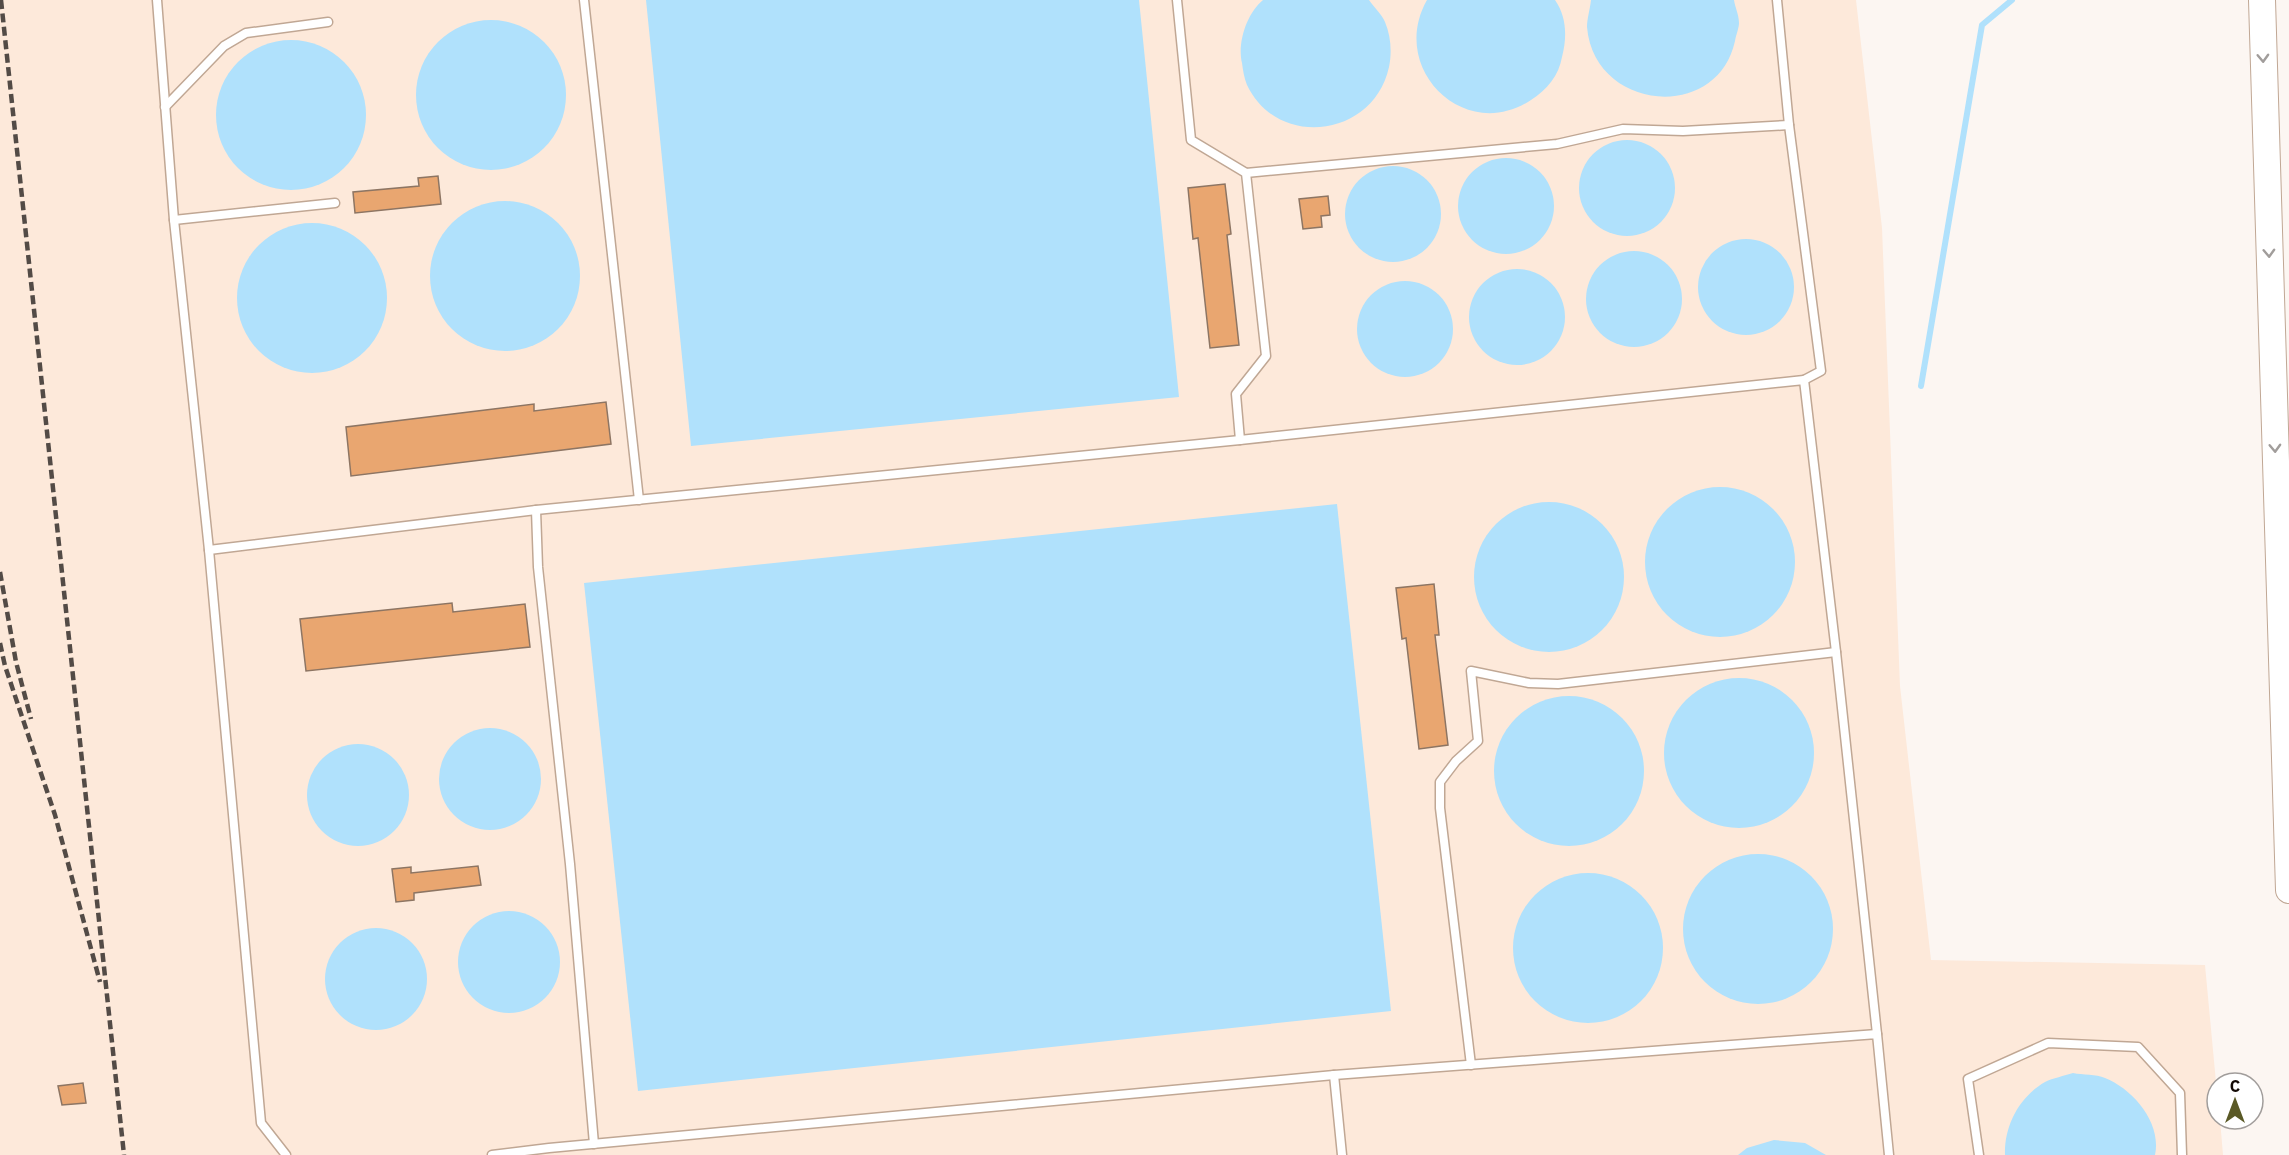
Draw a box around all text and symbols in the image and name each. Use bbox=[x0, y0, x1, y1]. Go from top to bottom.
one-way arrow bbox=[2257, 54, 2270, 63]
one-way arrow bbox=[2263, 249, 2276, 258]
one-way arrow bbox=[2269, 444, 2282, 453]
north arrow bbox=[2205, 1071, 2265, 1131]
text: С bbox=[2230, 1076, 2240, 1096]

